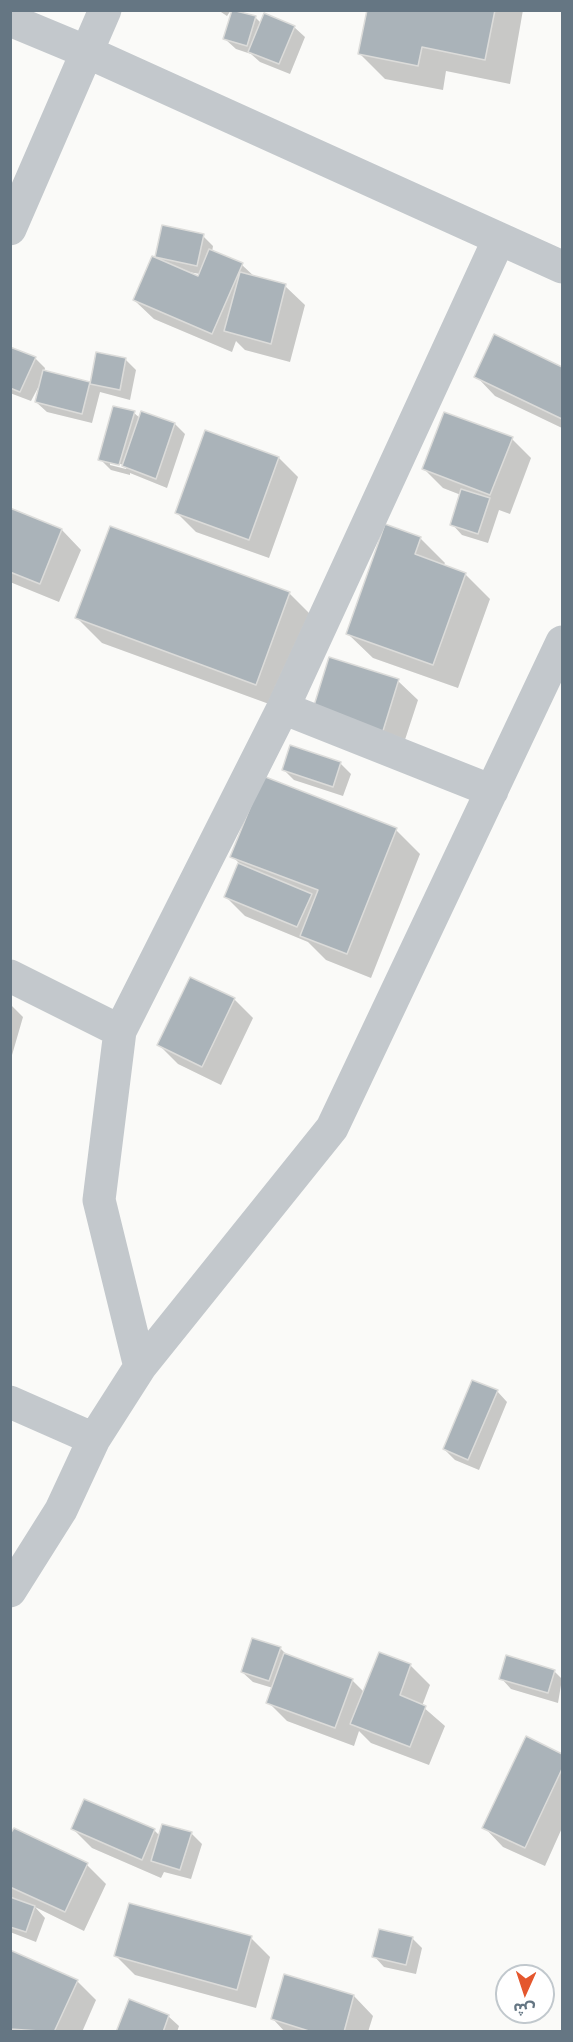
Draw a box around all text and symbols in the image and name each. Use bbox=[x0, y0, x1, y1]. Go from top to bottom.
north arrow bbox=[495, 1964, 555, 2024]
text: ش bbox=[513, 1999, 536, 2021]

